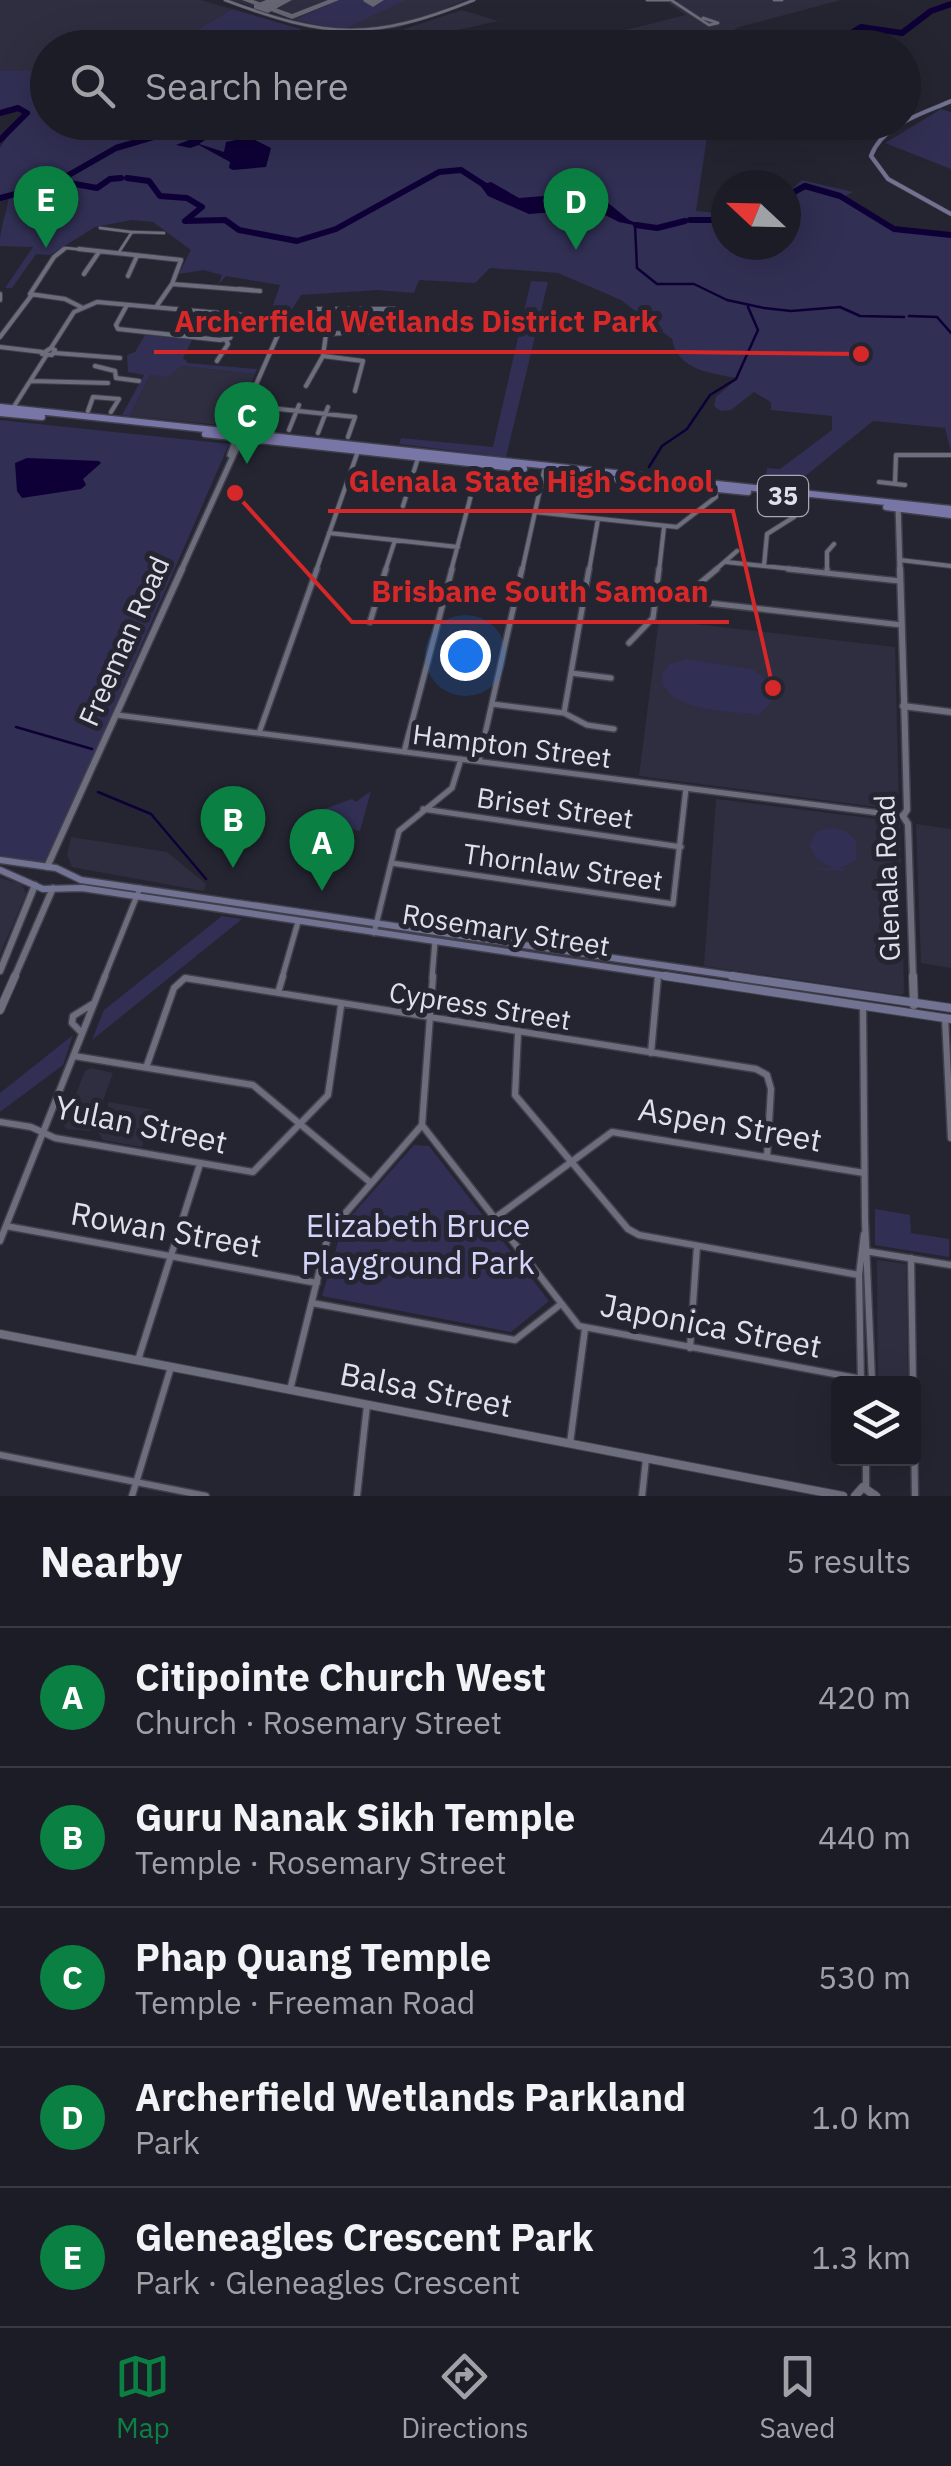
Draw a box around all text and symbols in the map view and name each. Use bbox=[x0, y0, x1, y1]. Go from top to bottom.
search box bbox=[30, 30, 921, 140]
icon: search bbox=[65, 58, 120, 113]
text: Search here bbox=[145, 61, 349, 110]
pin: E bbox=[13, 166, 78, 248]
pin: D bbox=[544, 168, 608, 250]
north arrow bbox=[711, 170, 801, 260]
callout: Archerfield Wetlands District Park bbox=[154, 292, 678, 352]
text: Archerfield Wetlands District Park bbox=[174, 301, 658, 340]
pin: C bbox=[214, 382, 280, 464]
callout: Glenala State High School bbox=[328, 451, 733, 511]
text: Glenala State High School bbox=[349, 461, 713, 500]
road number: 35 bbox=[758, 476, 808, 516]
street label: Freeman Road bbox=[70, 550, 178, 732]
callout: Brisbane South Samoan bbox=[352, 562, 729, 622]
text: Brisbane South Samoan bbox=[371, 571, 709, 610]
your location bbox=[440, 630, 491, 681]
street label: Hampton Street bbox=[411, 715, 614, 776]
street label: Briset Street bbox=[474, 778, 636, 837]
pin: B bbox=[200, 786, 266, 868]
street label: Glenala Road bbox=[865, 794, 908, 962]
pin: A bbox=[290, 808, 354, 891]
street label: Thornlaw Street bbox=[461, 834, 665, 899]
street label: Rosemary Street bbox=[400, 895, 612, 964]
street label: Cypress Street bbox=[387, 973, 574, 1038]
street label: Yulan Street bbox=[51, 1085, 231, 1163]
street label: Aspen Street bbox=[635, 1087, 825, 1161]
street label: Rowan Street bbox=[68, 1192, 265, 1266]
park label: Elizabeth Bruce Playground Park bbox=[301, 1204, 535, 1283]
street label: Japonica Street bbox=[597, 1283, 825, 1367]
street label: Balsa Street bbox=[336, 1352, 516, 1426]
map controls bbox=[831, 1376, 921, 1466]
button: layers bbox=[831, 1376, 921, 1466]
text: Nearby bbox=[40, 1534, 182, 1589]
text: 5 results bbox=[786, 1540, 911, 1582]
text: Citipointe Church West bbox=[135, 1652, 546, 1701]
text: A bbox=[62, 1676, 83, 1718]
text: 420 m bbox=[818, 1676, 911, 1718]
text: Church · Rosemary Street bbox=[135, 1701, 502, 1743]
text: Guru Nanak Sikh Temple bbox=[135, 1792, 575, 1841]
text: B bbox=[62, 1816, 83, 1858]
text: 440 m bbox=[818, 1816, 911, 1858]
text: Temple · Rosemary Street bbox=[135, 1841, 507, 1883]
text: Phap Quang Temple bbox=[135, 1932, 491, 1981]
text: C bbox=[62, 1956, 83, 1998]
text: 530 m bbox=[818, 1956, 911, 1998]
text: Temple · Freeman Road bbox=[135, 1981, 475, 2023]
text: Archerfield Wetlands Parkland bbox=[135, 2072, 686, 2121]
text: D bbox=[61, 2096, 84, 2138]
text: 1.0 km bbox=[812, 2096, 911, 2138]
text: Park bbox=[135, 2121, 200, 2163]
text: Gleneagles Crescent Park bbox=[135, 2212, 593, 2261]
text: E bbox=[63, 2236, 82, 2278]
text: 1.3 km bbox=[812, 2236, 911, 2278]
text: Park · Gleneagles Crescent bbox=[135, 2261, 520, 2303]
tab: Map bbox=[115, 2349, 170, 2446]
tab: Directions bbox=[401, 2349, 529, 2446]
tab: Saved bbox=[759, 2349, 836, 2446]

